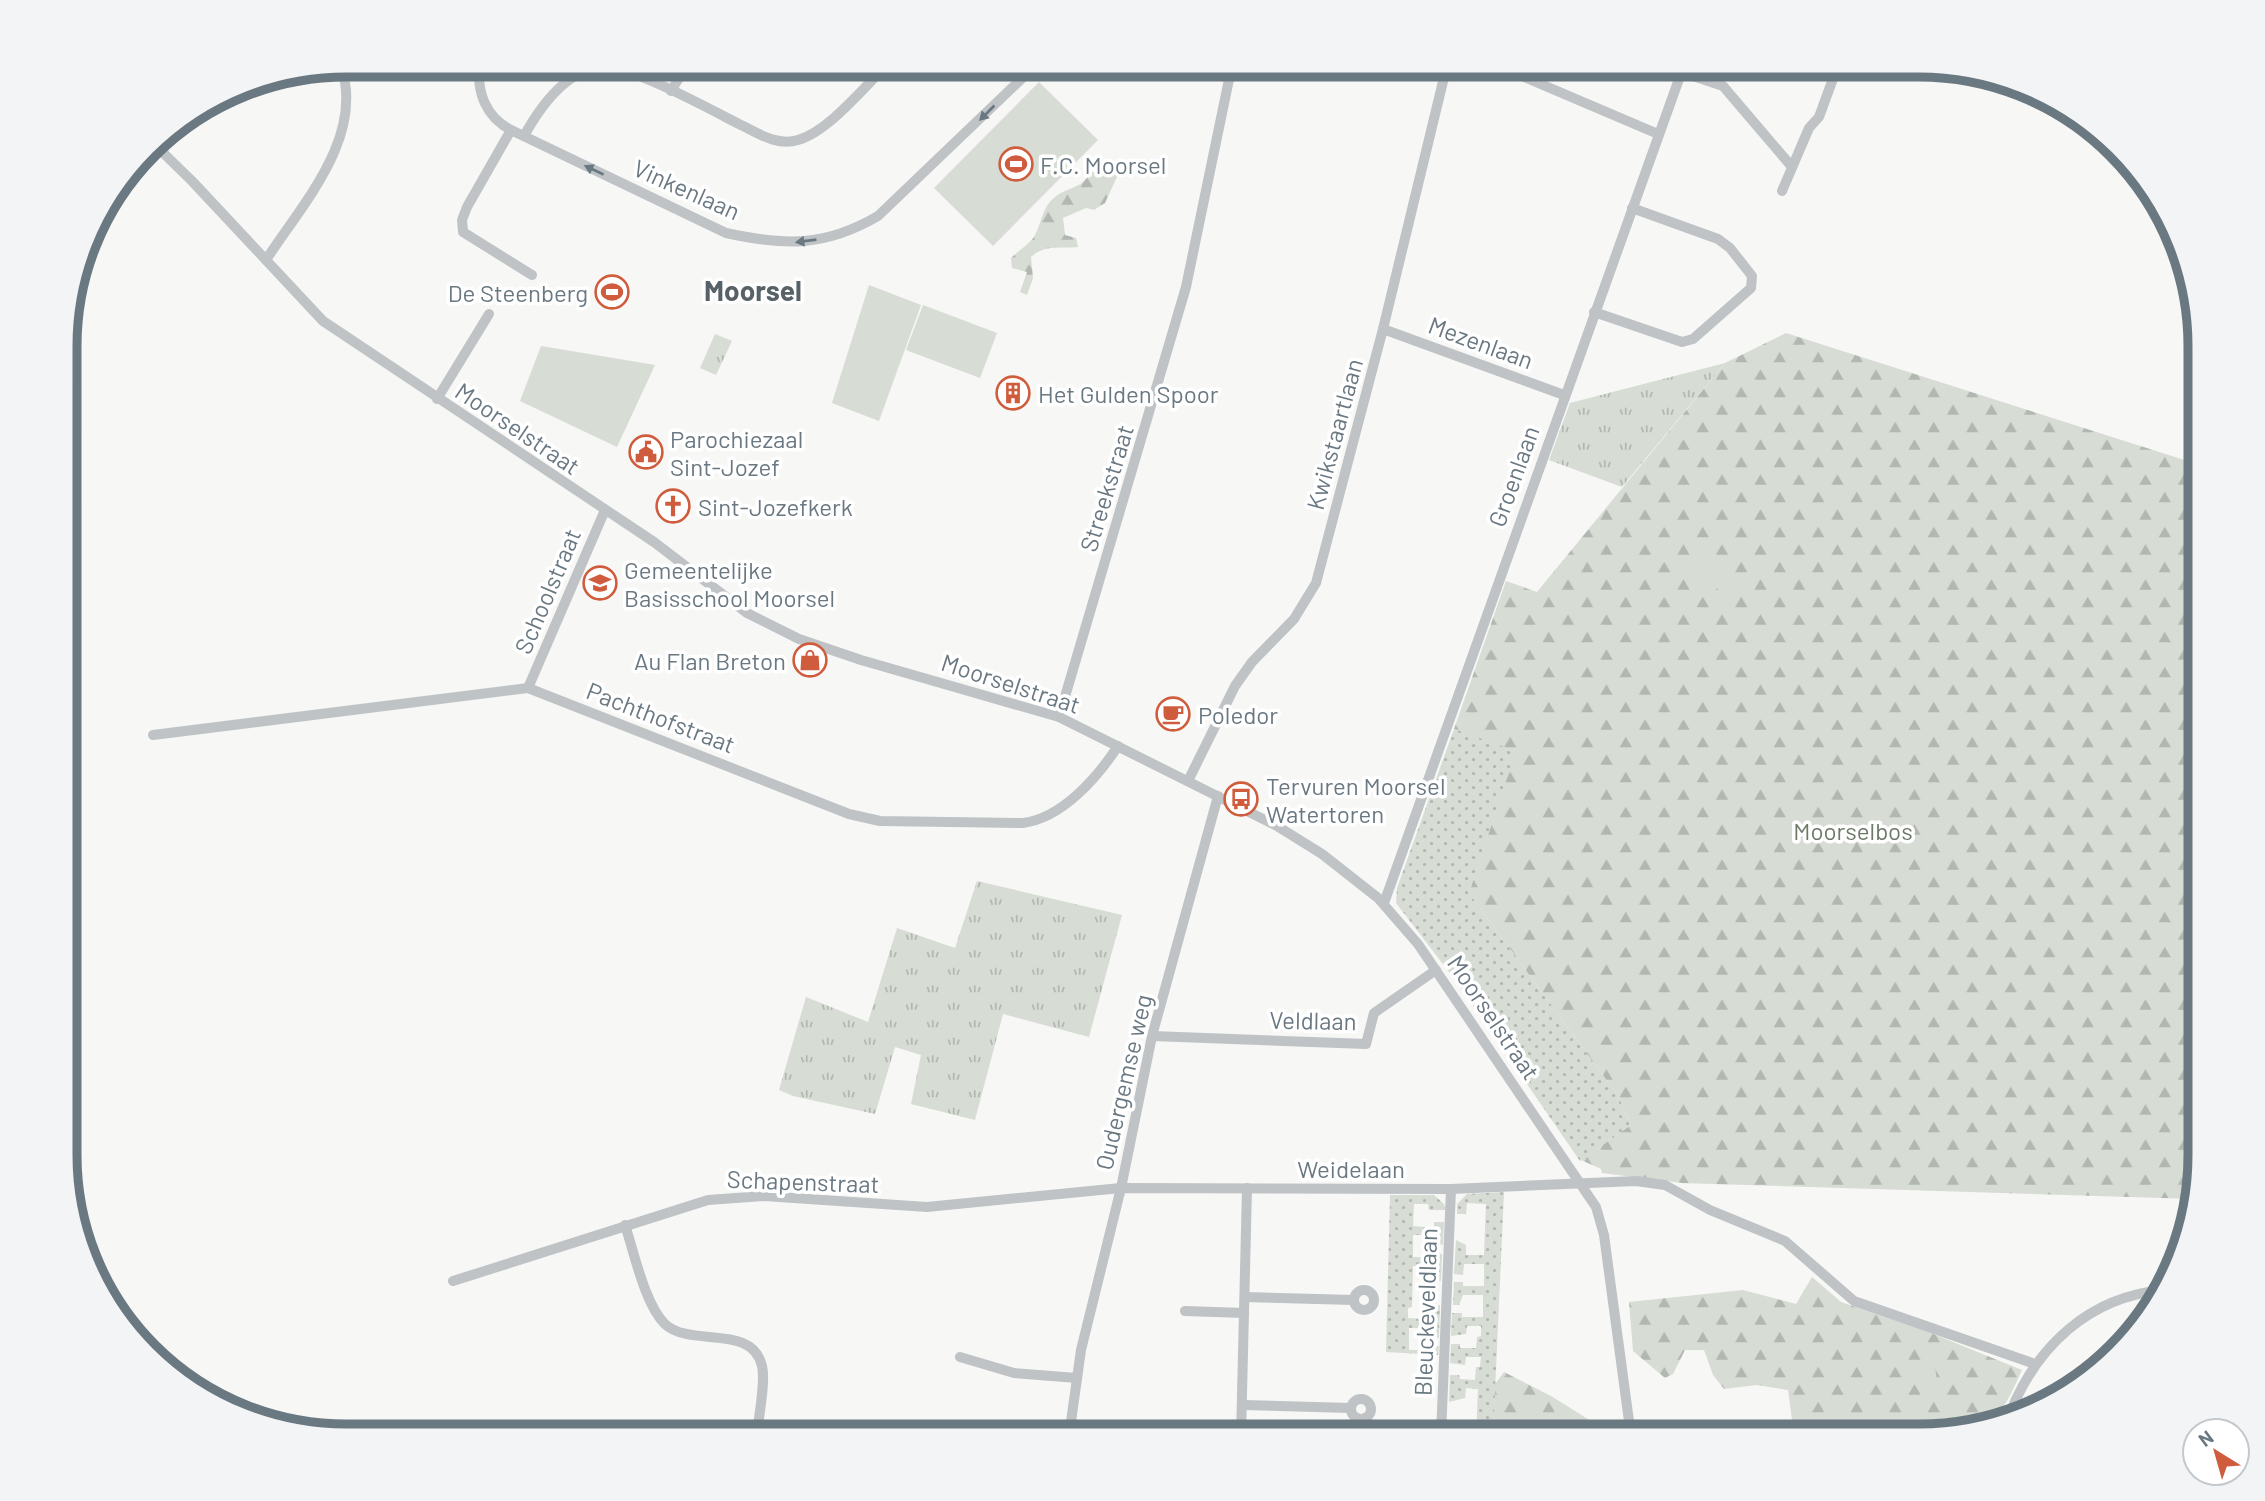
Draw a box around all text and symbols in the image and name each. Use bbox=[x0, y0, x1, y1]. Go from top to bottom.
one-way arrow bbox=[979, 104, 996, 120]
sports icon: F.C. Moorsel bbox=[997, 145, 1035, 183]
place label: F.C. Moorsel bbox=[1040, 150, 1166, 179]
street label: Vinkenlaan bbox=[629, 153, 745, 225]
one-way arrow bbox=[584, 164, 604, 176]
one-way arrow bbox=[795, 236, 817, 247]
sports icon: De Steenberg bbox=[593, 273, 631, 311]
district label: Moorsel bbox=[704, 273, 802, 307]
place label: De Steenberg bbox=[448, 278, 588, 307]
street label: Mezenlaan bbox=[1425, 310, 1537, 374]
street label: Kwikstaartlaan bbox=[1300, 355, 1368, 513]
building icon: Het Gulden Spoor bbox=[994, 374, 1032, 412]
street label: Moorselstraat bbox=[450, 376, 586, 480]
place label: Het Gulden Spoor bbox=[1038, 379, 1219, 408]
street label: Streekstraat bbox=[1073, 421, 1139, 555]
street label: Groenlaan bbox=[1481, 422, 1545, 530]
place label: Parochiezaal Sint-Jozef bbox=[670, 424, 803, 481]
public building icon: Parochiezaal Sint-Jozef bbox=[627, 433, 665, 471]
church icon: Sint-Jozefkerk bbox=[654, 487, 692, 525]
place label: Sint-Jozefkerk bbox=[698, 492, 853, 521]
street label: Schoolstraat bbox=[508, 524, 586, 658]
place label: Gemeentelijke Basisschool Moorsel bbox=[624, 555, 835, 612]
school or university icon: Gemeentelijke Basisschool Moorsel bbox=[581, 564, 619, 602]
shop icon: Au Flan Breton bbox=[791, 641, 829, 679]
place label: Au Flan Breton bbox=[634, 646, 786, 675]
street label: Moorselstraat bbox=[938, 647, 1084, 719]
street label: Pachthofstraat bbox=[583, 675, 739, 759]
cafe icon: Poledor bbox=[1154, 695, 1192, 733]
place label: Poledor bbox=[1198, 700, 1278, 729]
place label: Tervuren Moorsel Watertoren bbox=[1266, 771, 1445, 828]
bus stop icon: Tervuren Moorsel Watertoren bbox=[1222, 780, 1260, 818]
park label: Moorselbos bbox=[1793, 816, 1913, 845]
street label: Moorselstraat bbox=[1442, 949, 1546, 1085]
street label: Oudergemse weg bbox=[1089, 991, 1157, 1173]
street label: Veldlaan bbox=[1269, 1005, 1357, 1035]
street label: Weidelaan bbox=[1297, 1154, 1405, 1183]
street label: Schapenstraat bbox=[726, 1164, 880, 1198]
street label: Bleuckeveldlaan bbox=[1408, 1227, 1442, 1397]
north arrow bbox=[2181, 1417, 2251, 1487]
text: N bbox=[2193, 1425, 2217, 1451]

